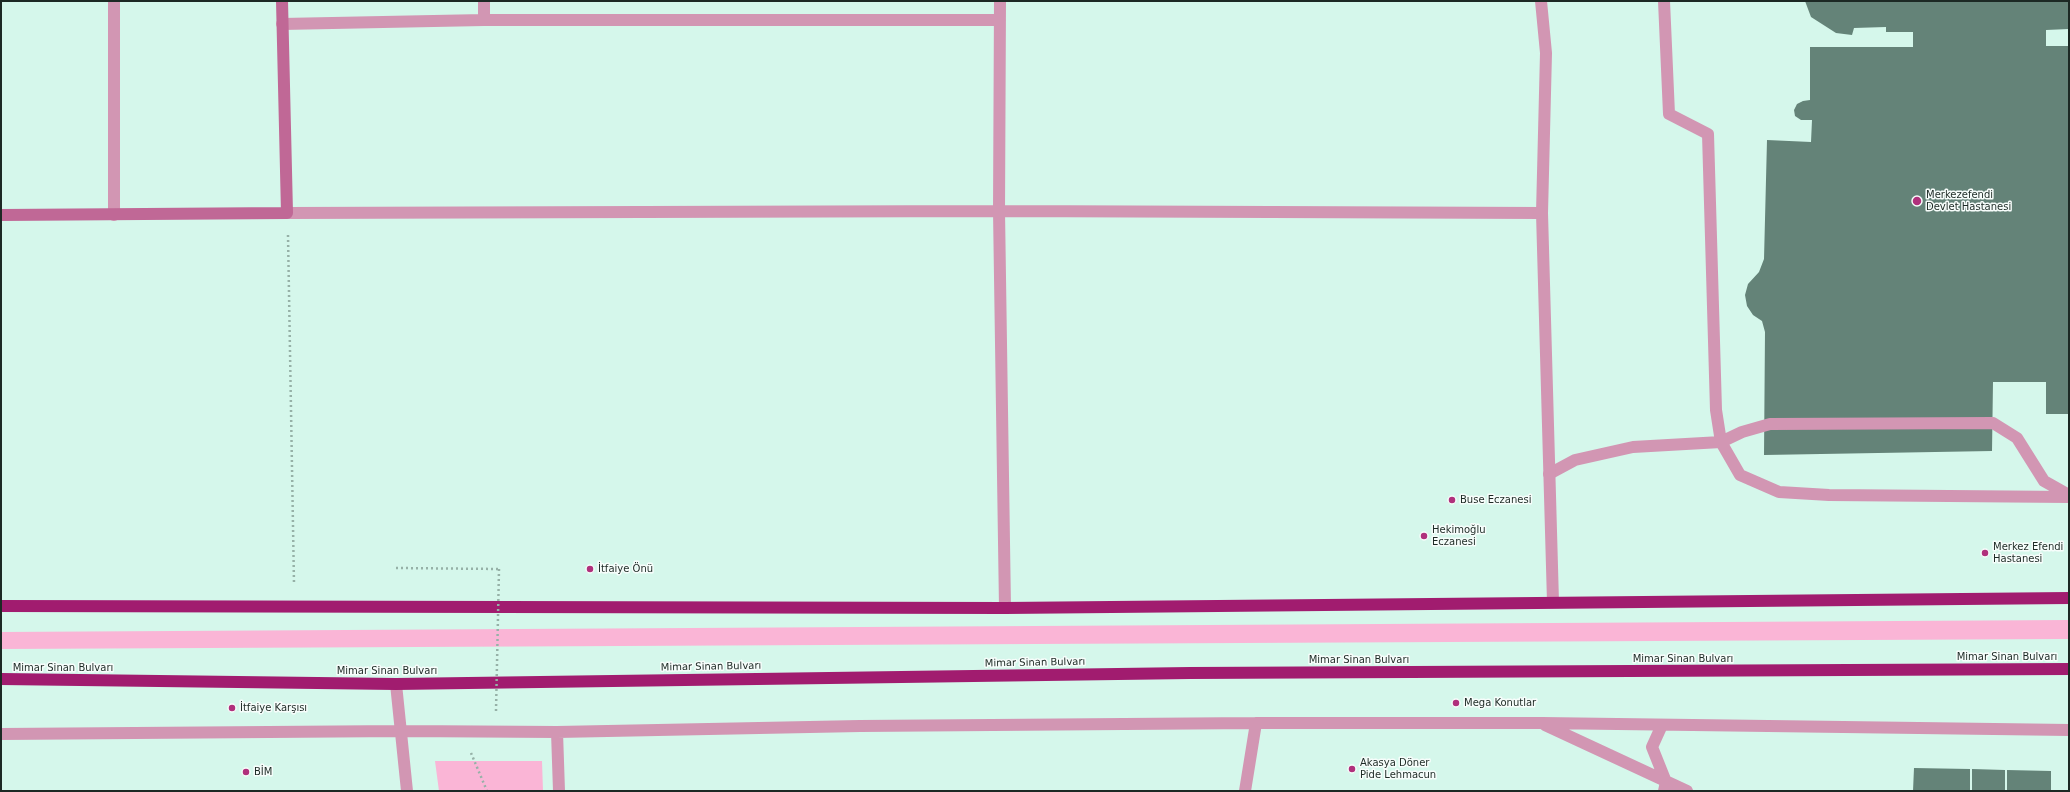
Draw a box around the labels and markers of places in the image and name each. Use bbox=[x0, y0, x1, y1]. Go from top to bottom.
place label: Merkezefendi Devlet Hastanesi bbox=[1926, 189, 2011, 212]
marker: Merkezefendi Devlet Hastanesi bbox=[1911, 195, 1923, 207]
place label: Buse Eczanesi bbox=[1460, 494, 1531, 506]
marker: Buse Eczanesi bbox=[1447, 495, 1457, 505]
place label: Hekimoğlu Eczanesi bbox=[1432, 524, 1486, 548]
marker: Hekimoğlu Eczanesi bbox=[1419, 531, 1429, 541]
place label: Merkez Efendi Hastanesi bbox=[1993, 541, 2063, 564]
marker: Merkez Efendi Hastanesi bbox=[1980, 548, 1990, 558]
place label: İtfaiye Önü bbox=[598, 563, 653, 575]
marker: İtfaiye Önü bbox=[585, 564, 595, 574]
place label: Mega Konutlar bbox=[1464, 697, 1536, 709]
marker: Mega Konutlar bbox=[1451, 698, 1461, 708]
place label: İtfaiye Karşısı bbox=[240, 702, 307, 714]
marker: İtfaiye Karşısı bbox=[227, 703, 237, 713]
place label: Akasya Döner Pide Lehmacun bbox=[1360, 757, 1436, 780]
marker: Akasya Döner Pide Lehmacun bbox=[1347, 764, 1357, 774]
place label: BİM bbox=[254, 766, 272, 778]
marker: BİM bbox=[241, 767, 251, 777]

